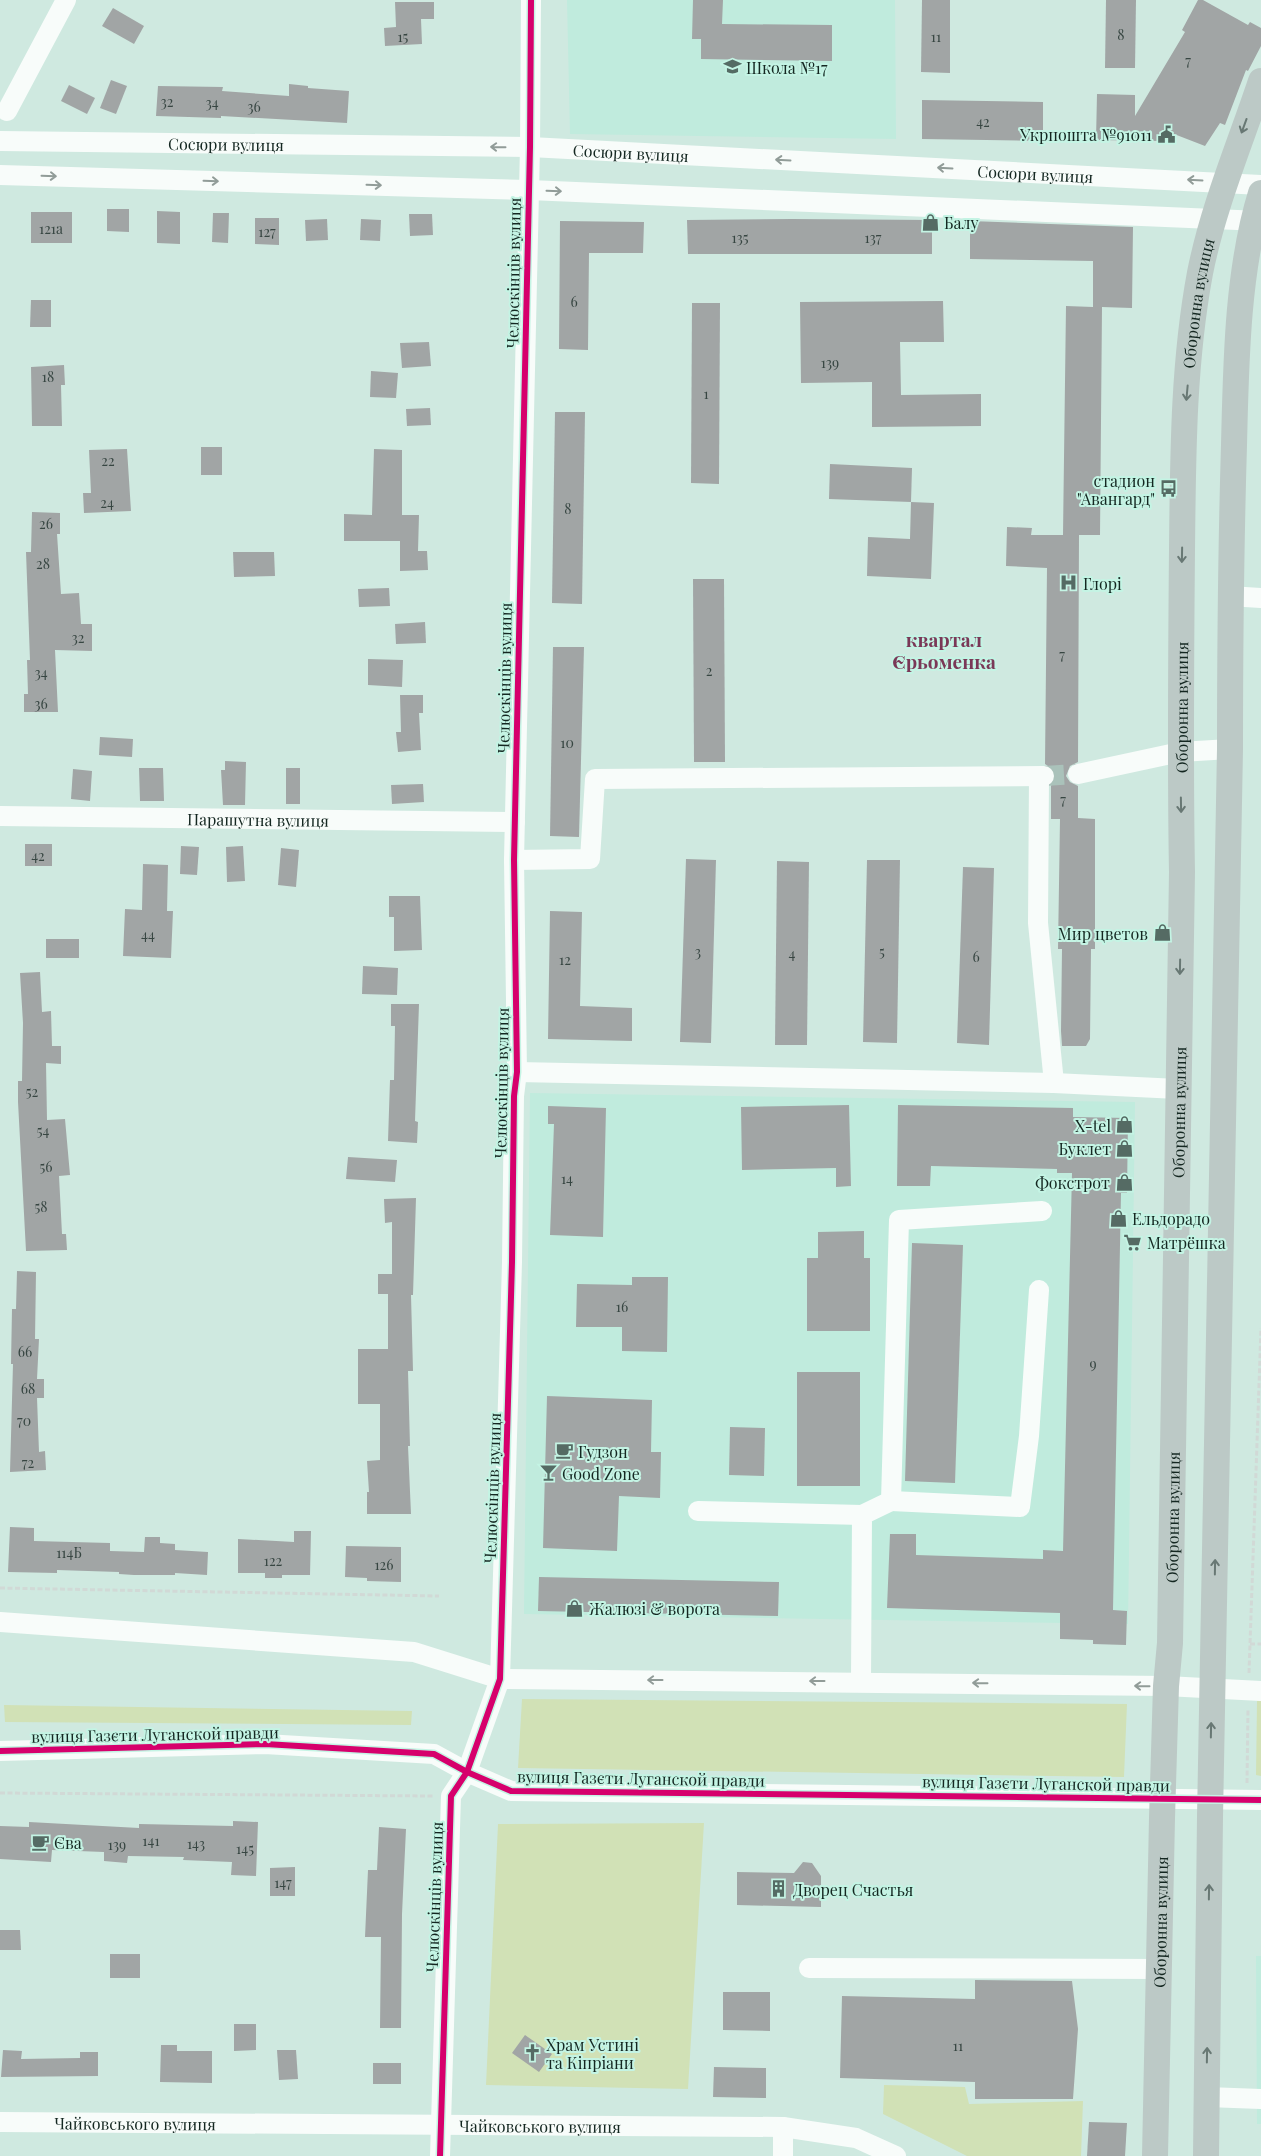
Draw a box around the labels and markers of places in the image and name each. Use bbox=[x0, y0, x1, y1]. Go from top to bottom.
school or university icon: Школа №17 bbox=[722, 57, 742, 77]
place label: Школа №17 bbox=[746, 57, 828, 78]
place label: Укрпошта №91011 bbox=[1019, 124, 1152, 145]
public building icon: Укрпошта №91011 bbox=[1156, 124, 1176, 144]
shop icon: Балу bbox=[920, 212, 940, 232]
place label: Балу bbox=[944, 212, 979, 233]
place label: стадион "Авангард" bbox=[1077, 470, 1155, 509]
bus stop icon: стадион "Авангард" bbox=[1159, 479, 1179, 499]
hospital icon: Глорі bbox=[1059, 573, 1079, 593]
place label: Глорі bbox=[1083, 573, 1122, 594]
place label: Мир цветов bbox=[1058, 923, 1148, 944]
shop icon: Мир цветов bbox=[1152, 923, 1172, 943]
place label: X-tel bbox=[1075, 1115, 1111, 1136]
shop icon: X-tel bbox=[1115, 1115, 1135, 1135]
place label: Буклет bbox=[1058, 1138, 1111, 1159]
shop icon: Буклет bbox=[1115, 1138, 1135, 1158]
place label: Фокстрот bbox=[1035, 1172, 1110, 1193]
shop icon: Фокстрот bbox=[1114, 1172, 1134, 1192]
shop icon: Ельдорадо bbox=[1108, 1208, 1128, 1228]
place label: Ельдорадо bbox=[1132, 1208, 1210, 1229]
supermarket icon: Матрёшка bbox=[1123, 1232, 1143, 1252]
place label: Матрёшка bbox=[1147, 1232, 1226, 1253]
cafe icon: Гудзон bbox=[554, 1441, 574, 1461]
place label: Гудзон bbox=[578, 1441, 628, 1462]
bar icon: Good Zone bbox=[538, 1463, 558, 1483]
place label: Good Zone bbox=[562, 1463, 640, 1484]
shop icon: Жалюзі & ворота bbox=[565, 1598, 585, 1618]
place label: Жалюзі & ворота bbox=[589, 1598, 720, 1619]
cafe icon: Єва bbox=[30, 1832, 50, 1852]
place label: Єва bbox=[54, 1832, 82, 1853]
building icon: Дворец Счастья bbox=[769, 1879, 789, 1899]
place label: Дворец Счастья bbox=[793, 1879, 914, 1900]
place label: Храм Устині та Кіпріани bbox=[546, 2034, 639, 2073]
church icon: Храм Устині та Кіпріани bbox=[522, 2043, 542, 2063]

